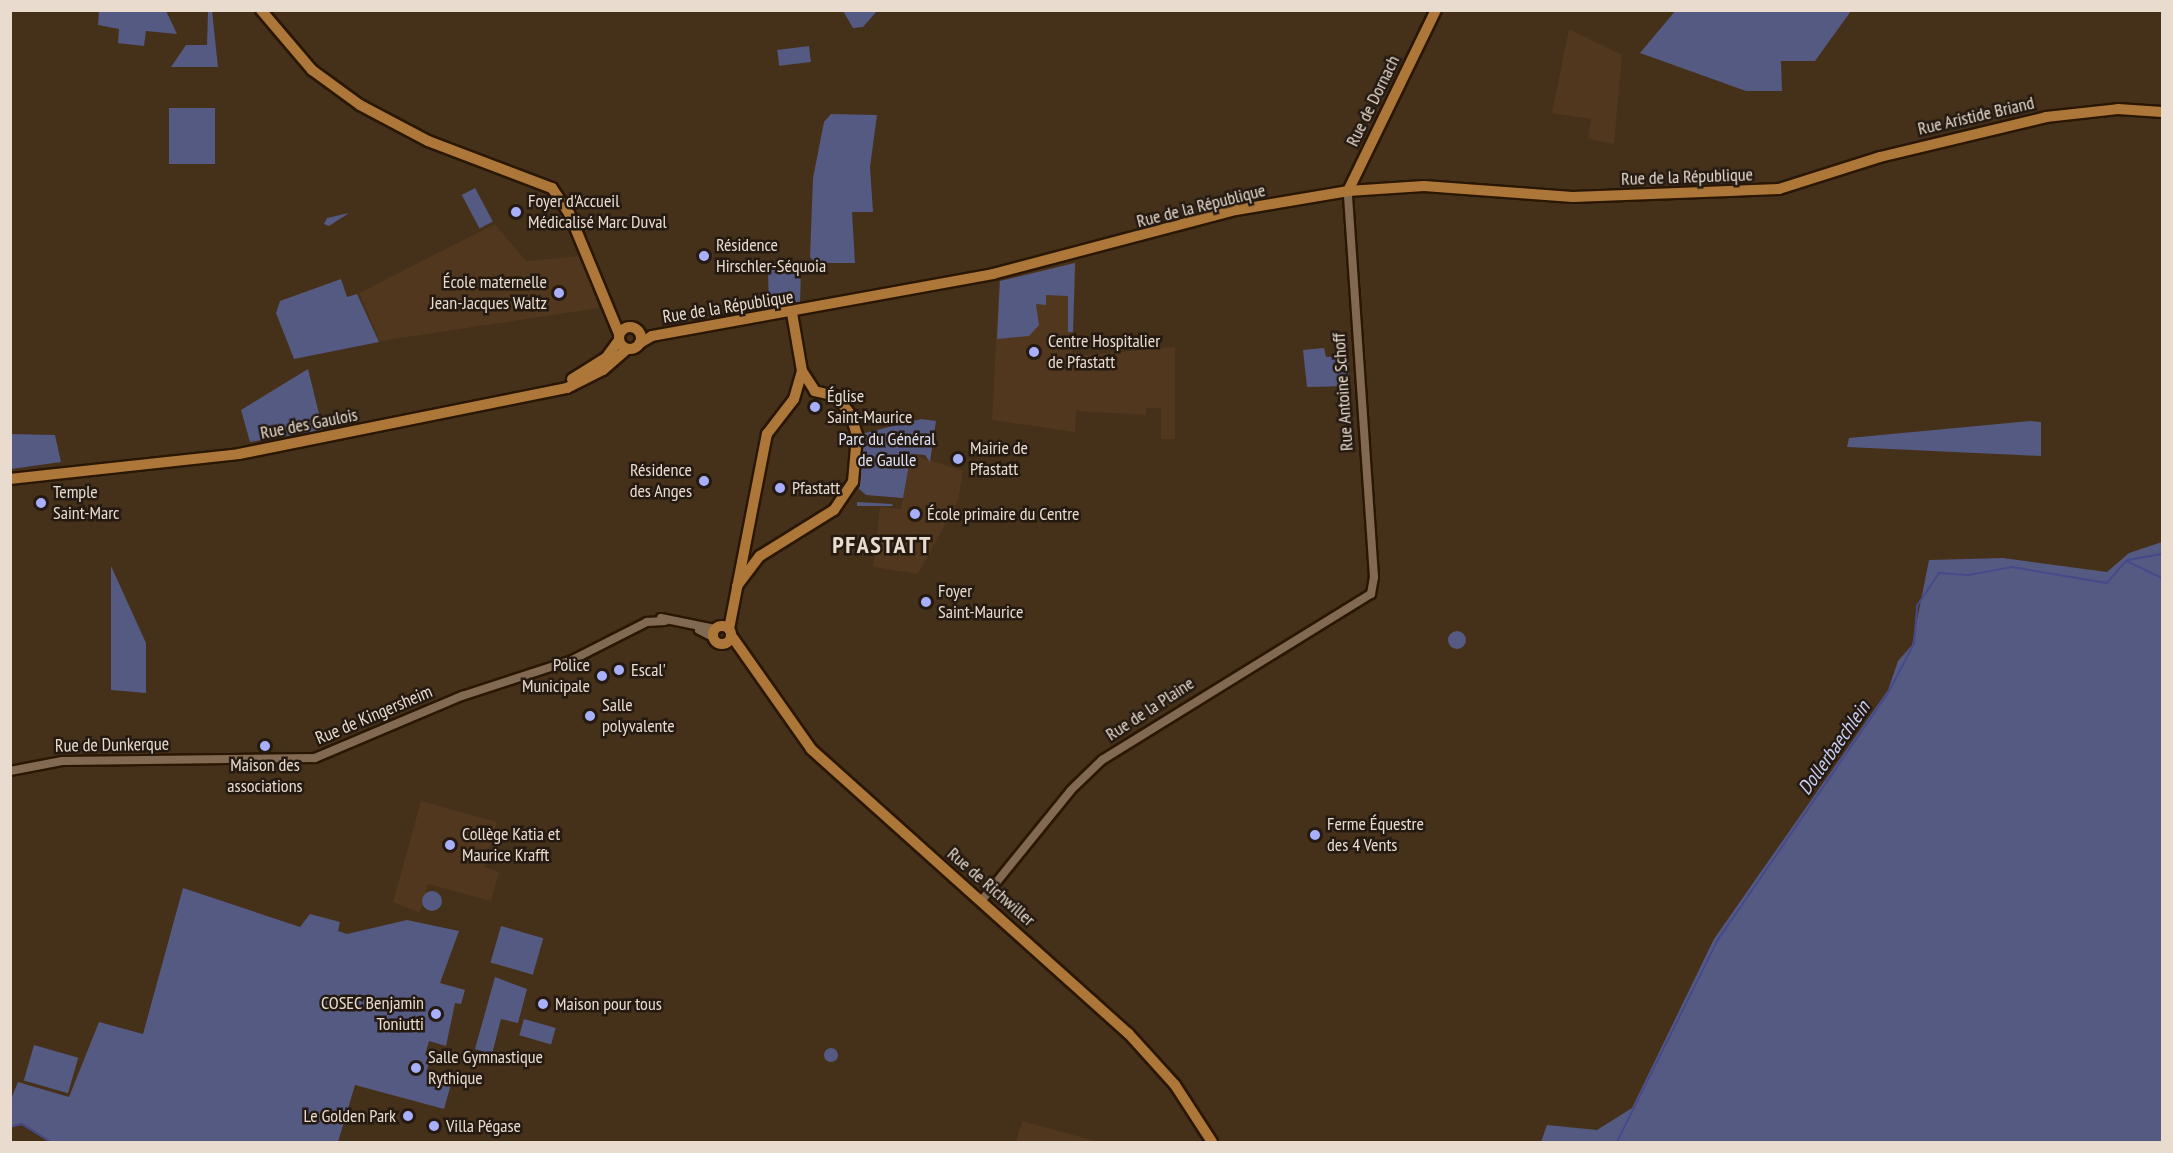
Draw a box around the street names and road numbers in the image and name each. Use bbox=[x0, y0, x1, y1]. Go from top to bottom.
street label: Rue de Dornach bbox=[1342, 52, 1404, 150]
street label: Rue Aristide Briand bbox=[1915, 92, 2037, 140]
street label: Rue de la République bbox=[1621, 164, 1753, 190]
street label: Rue de la République bbox=[1134, 180, 1268, 232]
street label: Rue de la République bbox=[661, 286, 795, 328]
street label: Rue Antoine Schoff bbox=[1328, 332, 1358, 452]
street label: Rue des Gaulois bbox=[259, 404, 359, 444]
street label: Rue de la Plaine bbox=[1102, 673, 1198, 745]
street label: Rue de Kingersheim bbox=[312, 681, 436, 749]
street label: Rue de Dunkerque bbox=[55, 733, 169, 757]
street label: Rue de Richwiller bbox=[943, 843, 1039, 931]

